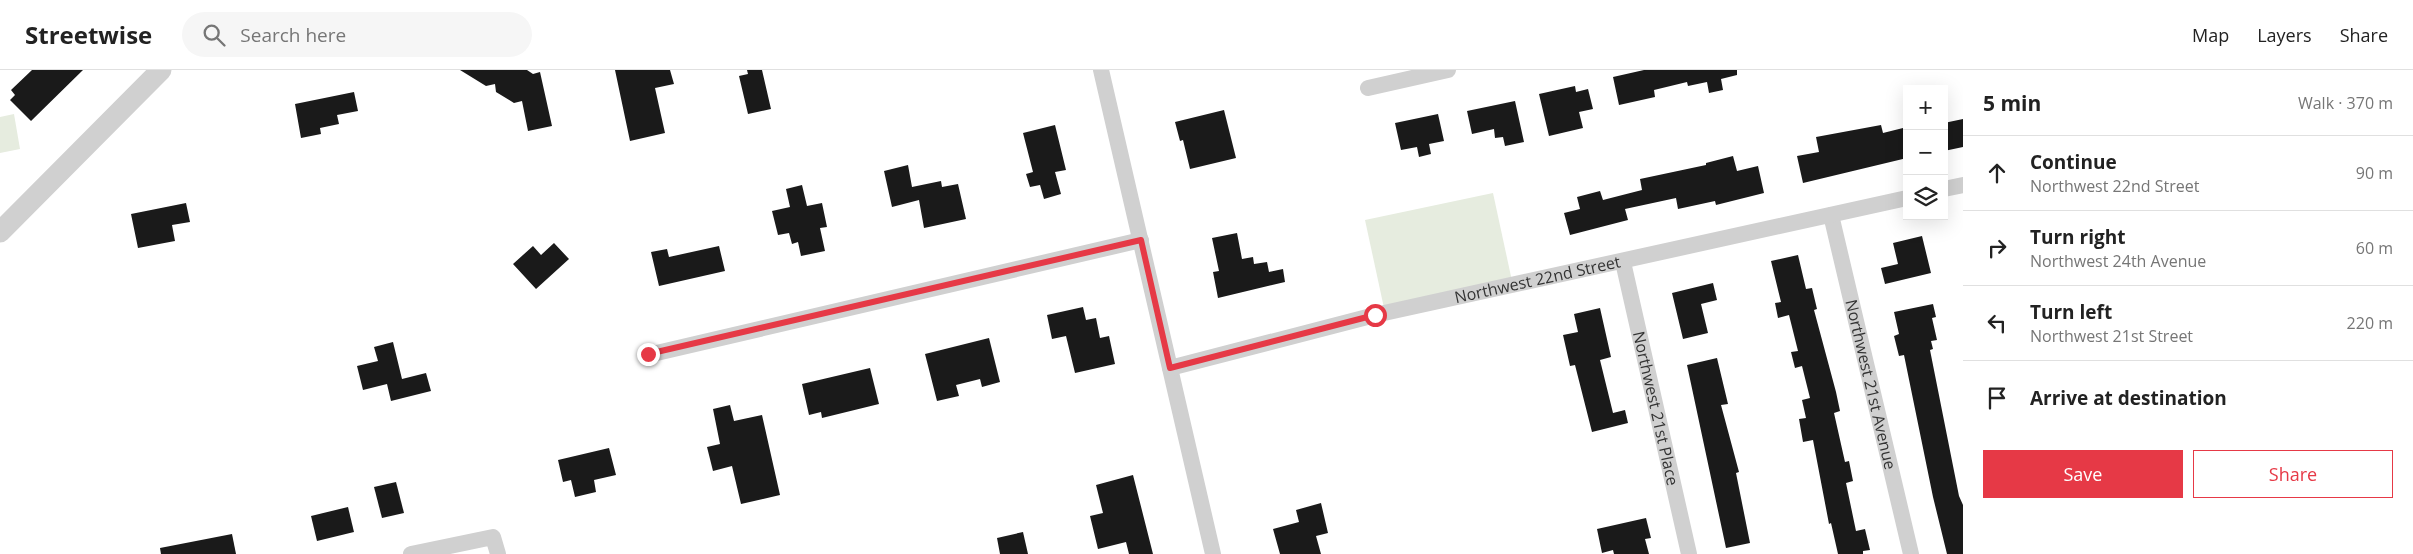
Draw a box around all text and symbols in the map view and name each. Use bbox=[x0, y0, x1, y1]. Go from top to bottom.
search box bbox=[182, 12, 532, 57]
text: Streetwise bbox=[25, 18, 152, 51]
icon: search bbox=[200, 21, 228, 49]
text: Search here bbox=[240, 22, 346, 48]
text: Map bbox=[2192, 23, 2229, 47]
text: Layers bbox=[2257, 23, 2312, 47]
text: Share bbox=[2340, 23, 2388, 47]
map controls bbox=[1903, 85, 1948, 220]
button: + bbox=[1903, 85, 1948, 130]
text: 5 min bbox=[1983, 89, 2041, 117]
text: Walk · 370 m bbox=[2298, 92, 2393, 114]
button: − bbox=[1903, 130, 1948, 175]
text: Continue bbox=[2030, 149, 2117, 175]
icon: ahead bbox=[1983, 159, 2011, 187]
text: 90 m bbox=[2356, 162, 2393, 184]
button: layers bbox=[1903, 175, 1948, 220]
text: Northwest 22nd Street bbox=[2030, 175, 2199, 197]
text: Turn right bbox=[2030, 224, 2125, 250]
icon: right bbox=[1983, 234, 2011, 262]
text: 60 m bbox=[2356, 237, 2393, 259]
street label: Northwest 22nd Street bbox=[1452, 250, 1623, 308]
text: Northwest 24th Avenue bbox=[2030, 250, 2206, 272]
street label: Northwest 21st Avenue bbox=[1840, 297, 1902, 472]
text: Turn left bbox=[2030, 299, 2112, 325]
route start bbox=[1364, 304, 1387, 327]
icon: left bbox=[1983, 309, 2011, 337]
text: 220 m bbox=[2347, 312, 2393, 334]
text: Northwest 21st Street bbox=[2030, 325, 2193, 347]
street label: Northwest 21st Place bbox=[1628, 329, 1684, 488]
route end bbox=[637, 343, 660, 366]
icon: arrive bbox=[1983, 384, 2011, 412]
text: Arrive at destination bbox=[2030, 385, 2227, 411]
button: Save bbox=[1983, 450, 2183, 498]
button: Share bbox=[2193, 450, 2393, 498]

